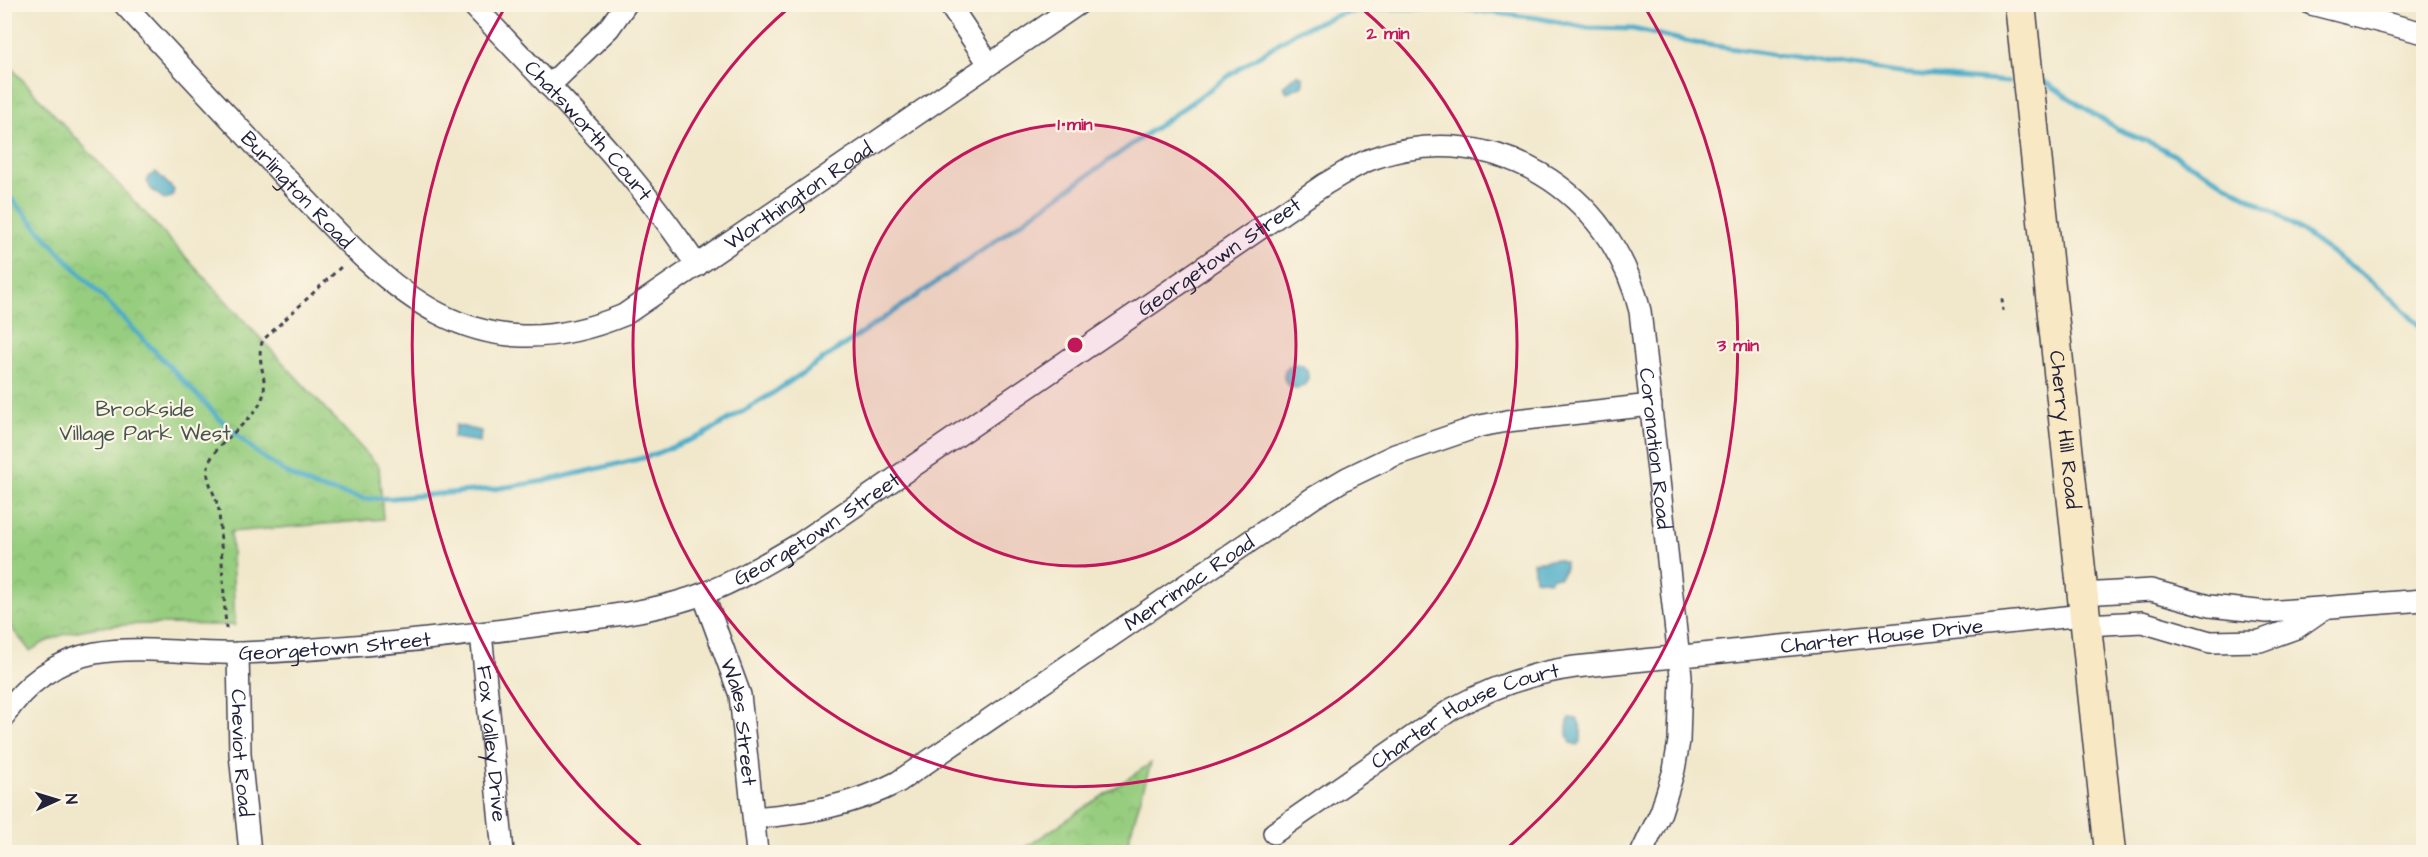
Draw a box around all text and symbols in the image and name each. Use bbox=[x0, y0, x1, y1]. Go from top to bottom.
text: 2 min bbox=[1365, 21, 1410, 46]
street label: Chatsworth Court bbox=[518, 53, 660, 207]
text: 1 min bbox=[1057, 112, 1093, 137]
street label: Burlington Road bbox=[234, 124, 360, 255]
street label: Worthington Road bbox=[718, 134, 878, 257]
street label: Georgetown Street bbox=[1131, 190, 1307, 323]
text: 3 min bbox=[1716, 333, 1759, 358]
centre of rings bbox=[1065, 335, 1085, 355]
street label: Cherry Hill Road bbox=[2042, 349, 2088, 510]
street label: Coronation Road bbox=[1632, 366, 1679, 531]
park label: Brookside Village Park West bbox=[59, 395, 231, 450]
street label: Georgetown Street bbox=[728, 465, 906, 593]
street label: Merrimac Road bbox=[1118, 528, 1260, 638]
street label: Charter House Drive bbox=[1779, 611, 1985, 660]
street label: Georgetown Street bbox=[238, 624, 433, 668]
street label: Wales Street bbox=[713, 654, 764, 787]
street label: Charter House Court bbox=[1365, 655, 1562, 776]
street label: Fox Valley Drive bbox=[470, 664, 514, 823]
street label: Cheviot Road bbox=[224, 689, 261, 818]
north arrow bbox=[27, 770, 87, 830]
text: N bbox=[60, 793, 82, 805]

